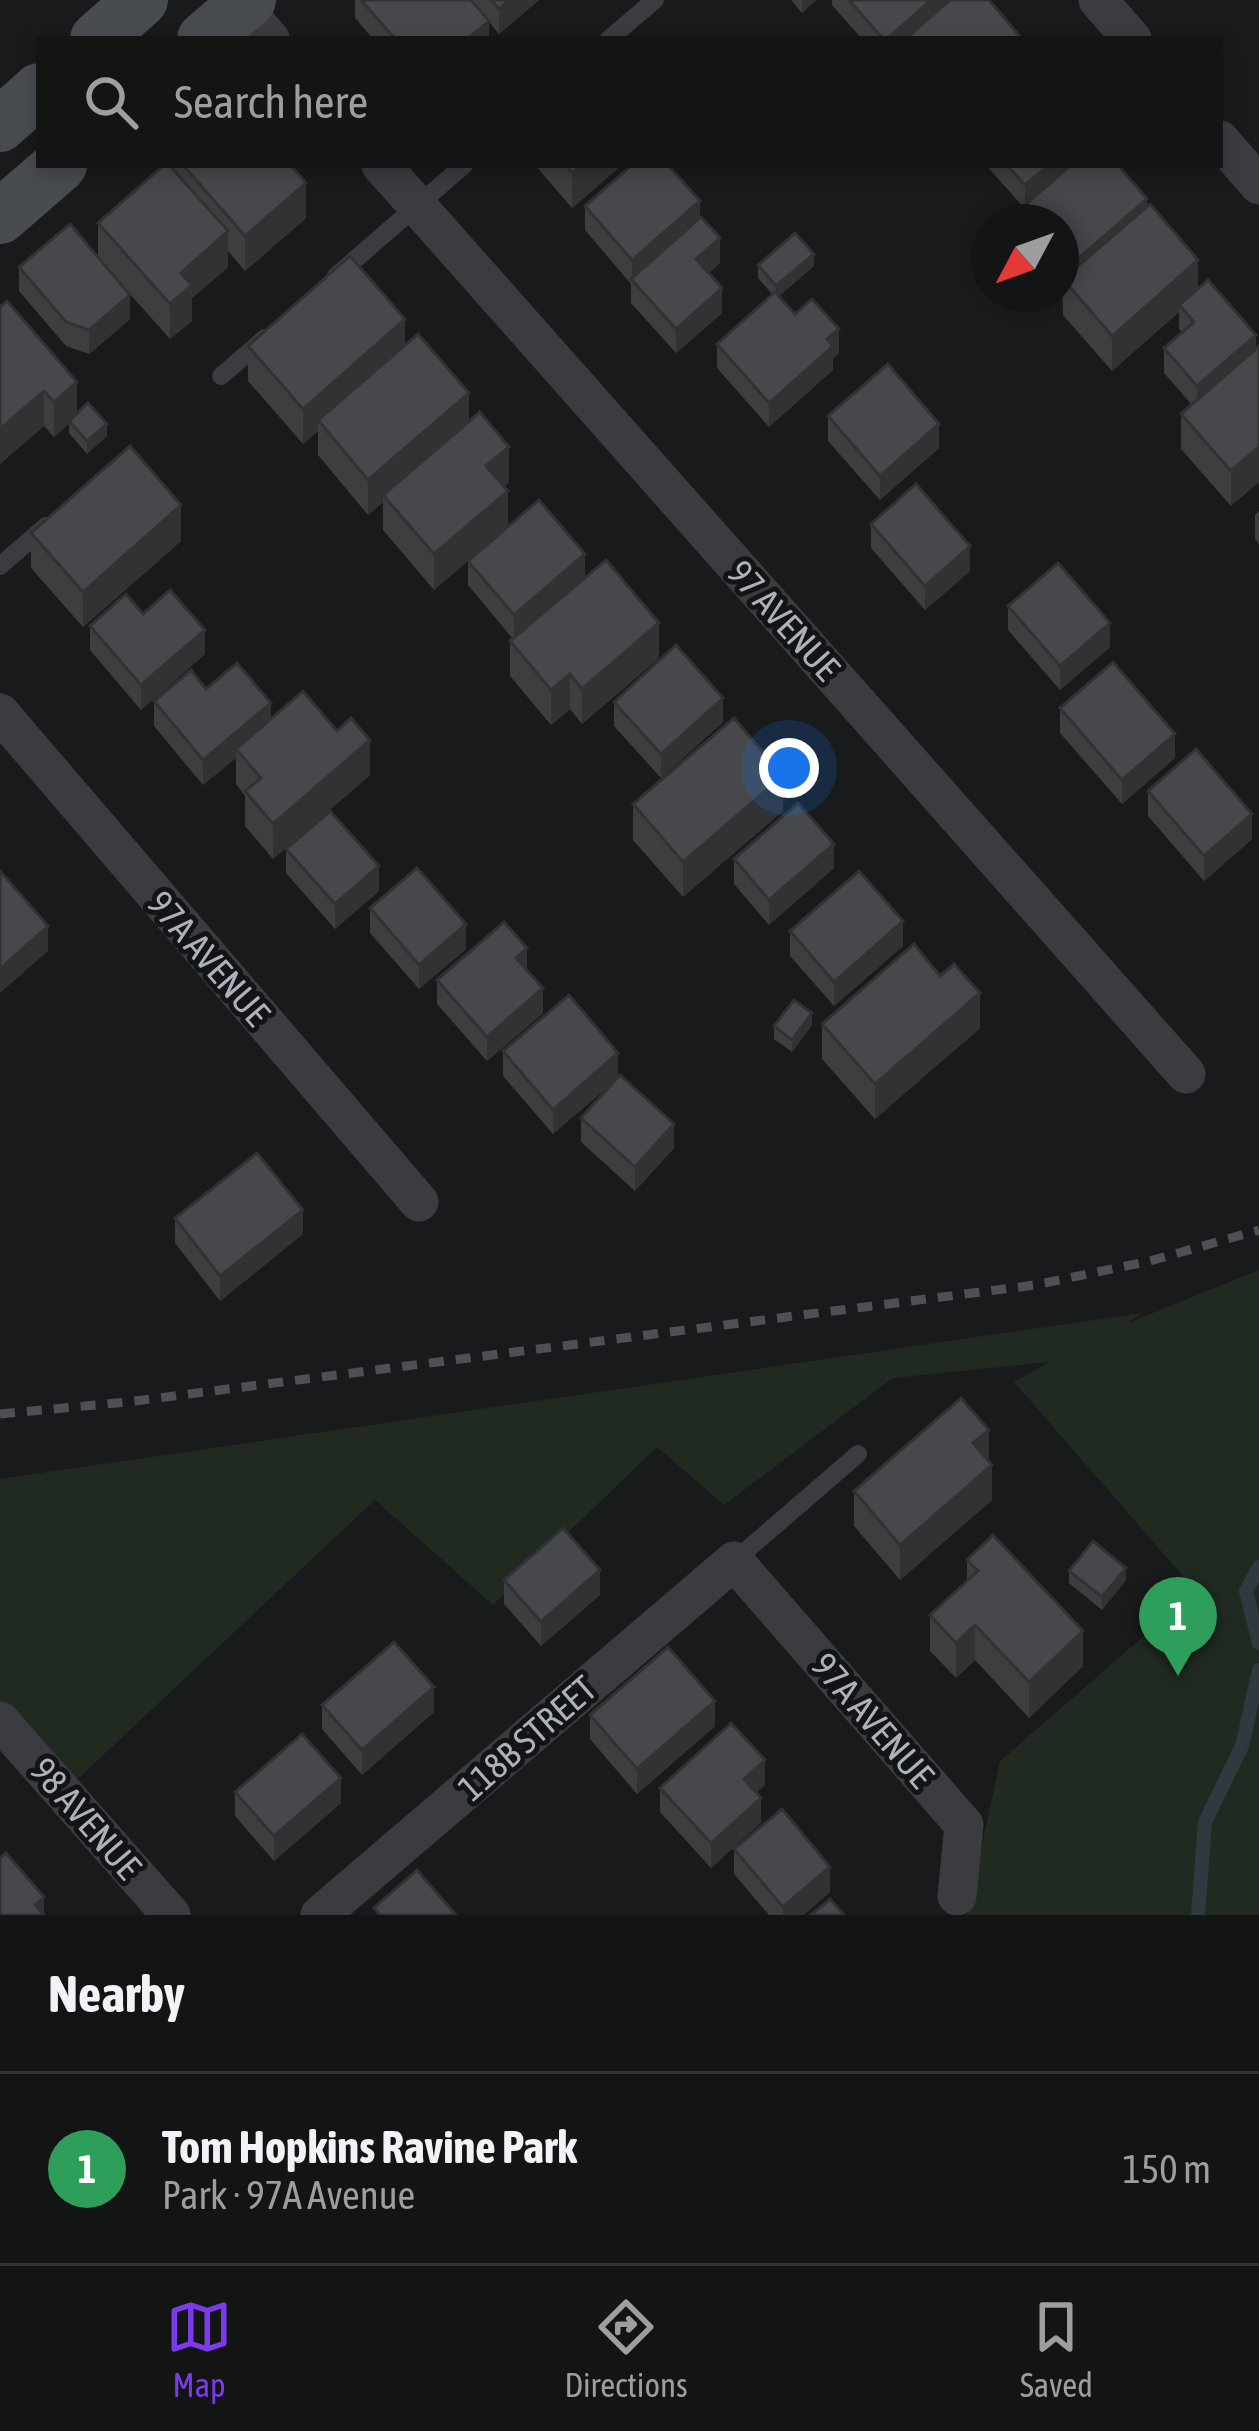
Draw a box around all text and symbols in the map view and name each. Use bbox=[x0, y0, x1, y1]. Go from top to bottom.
search box bbox=[36, 36, 1223, 168]
icon: search bbox=[78, 69, 144, 135]
text: Search here bbox=[174, 76, 368, 128]
north arrow bbox=[971, 204, 1079, 312]
street label: 97 AVENUE bbox=[719, 552, 849, 688]
your location bbox=[759, 738, 819, 798]
street label: 97A AVENUE bbox=[139, 882, 279, 1034]
pin: 1 bbox=[1139, 1577, 1217, 1676]
street label: 97A AVENUE bbox=[803, 1644, 943, 1796]
street label: 118B STREET bbox=[450, 1667, 604, 1809]
street label: 98 AVENUE bbox=[22, 1749, 150, 1887]
text: Nearby bbox=[48, 1964, 185, 2023]
text: Tom Hopkins Ravine Park bbox=[162, 2121, 577, 2173]
text: 1 bbox=[78, 2147, 96, 2191]
text: 150 m bbox=[1123, 2147, 1211, 2191]
text: Park · 97A Avenue bbox=[162, 2173, 415, 2217]
tab: Map bbox=[166, 2294, 232, 2404]
tab: Directions bbox=[564, 2294, 688, 2404]
tab: Saved bbox=[1020, 2294, 1093, 2404]

